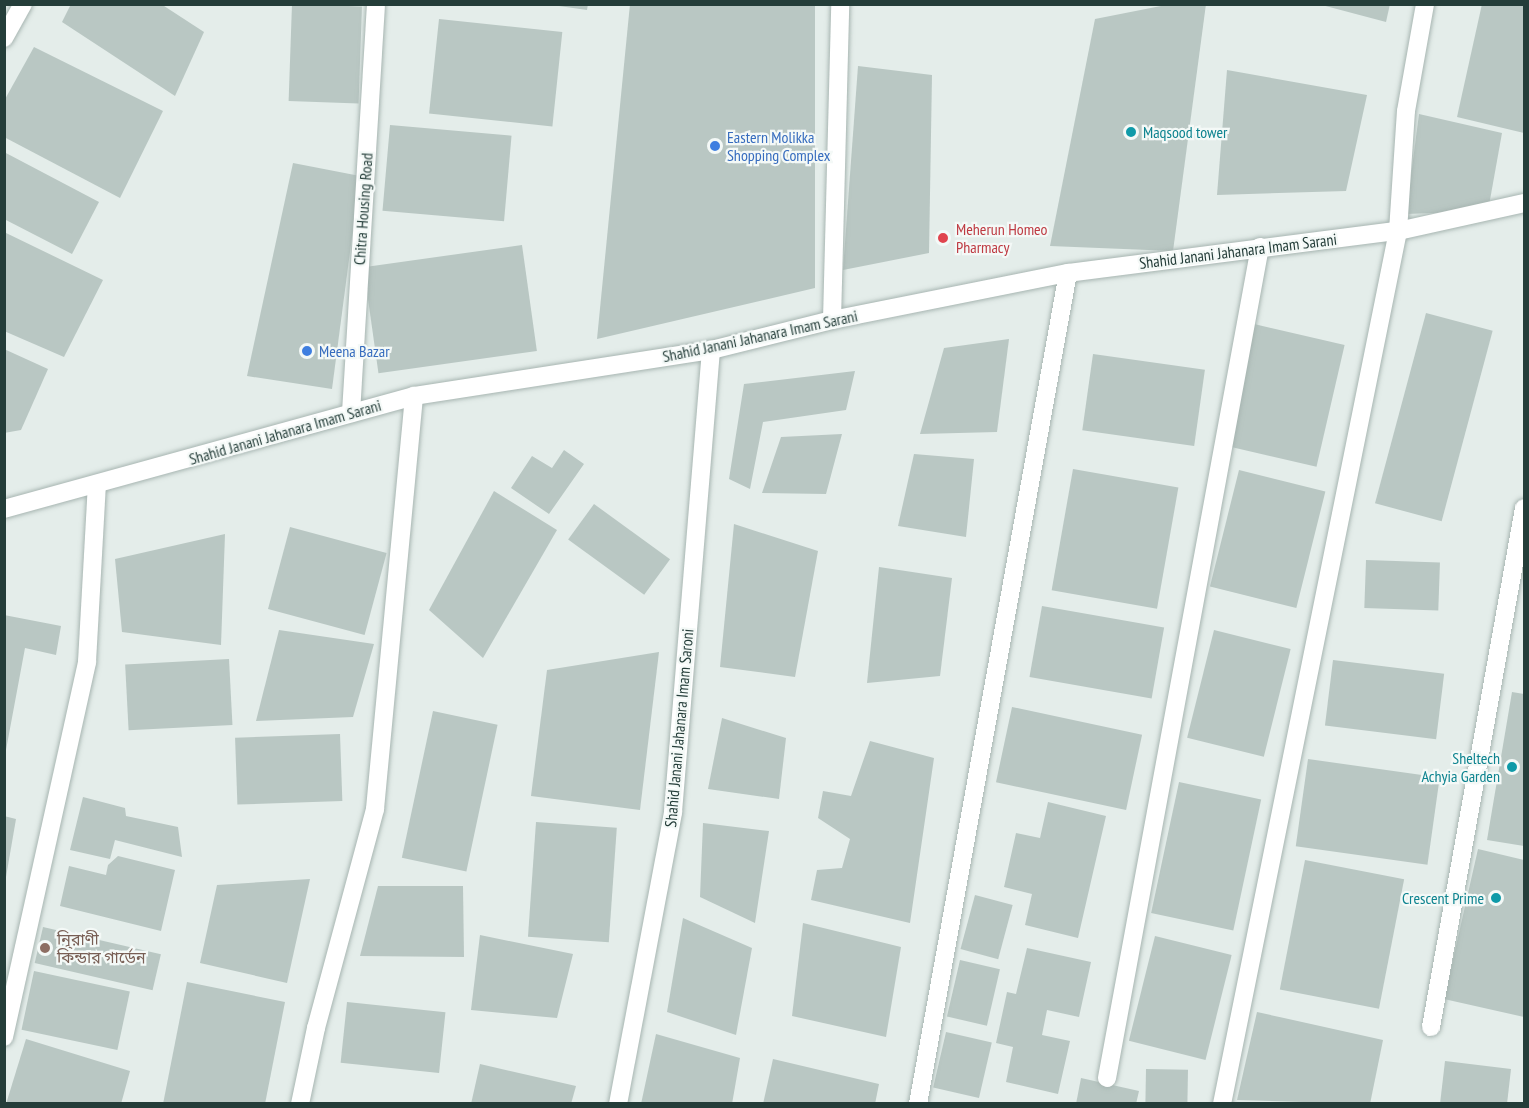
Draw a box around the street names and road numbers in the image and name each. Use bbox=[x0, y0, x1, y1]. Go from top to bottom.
street label: Chitra Housing Road bbox=[350, 152, 376, 266]
street label: Shahid Janani Jahanara Imam Sarani bbox=[1138, 229, 1338, 273]
street label: Shahid Janani Jahanara Imam Sarani bbox=[661, 306, 859, 366]
street label: Shahid Janani Jahanara Imam Sarani bbox=[187, 395, 383, 469]
street label: Shahid Janani Jahanara Imam Saroni bbox=[661, 628, 697, 828]

